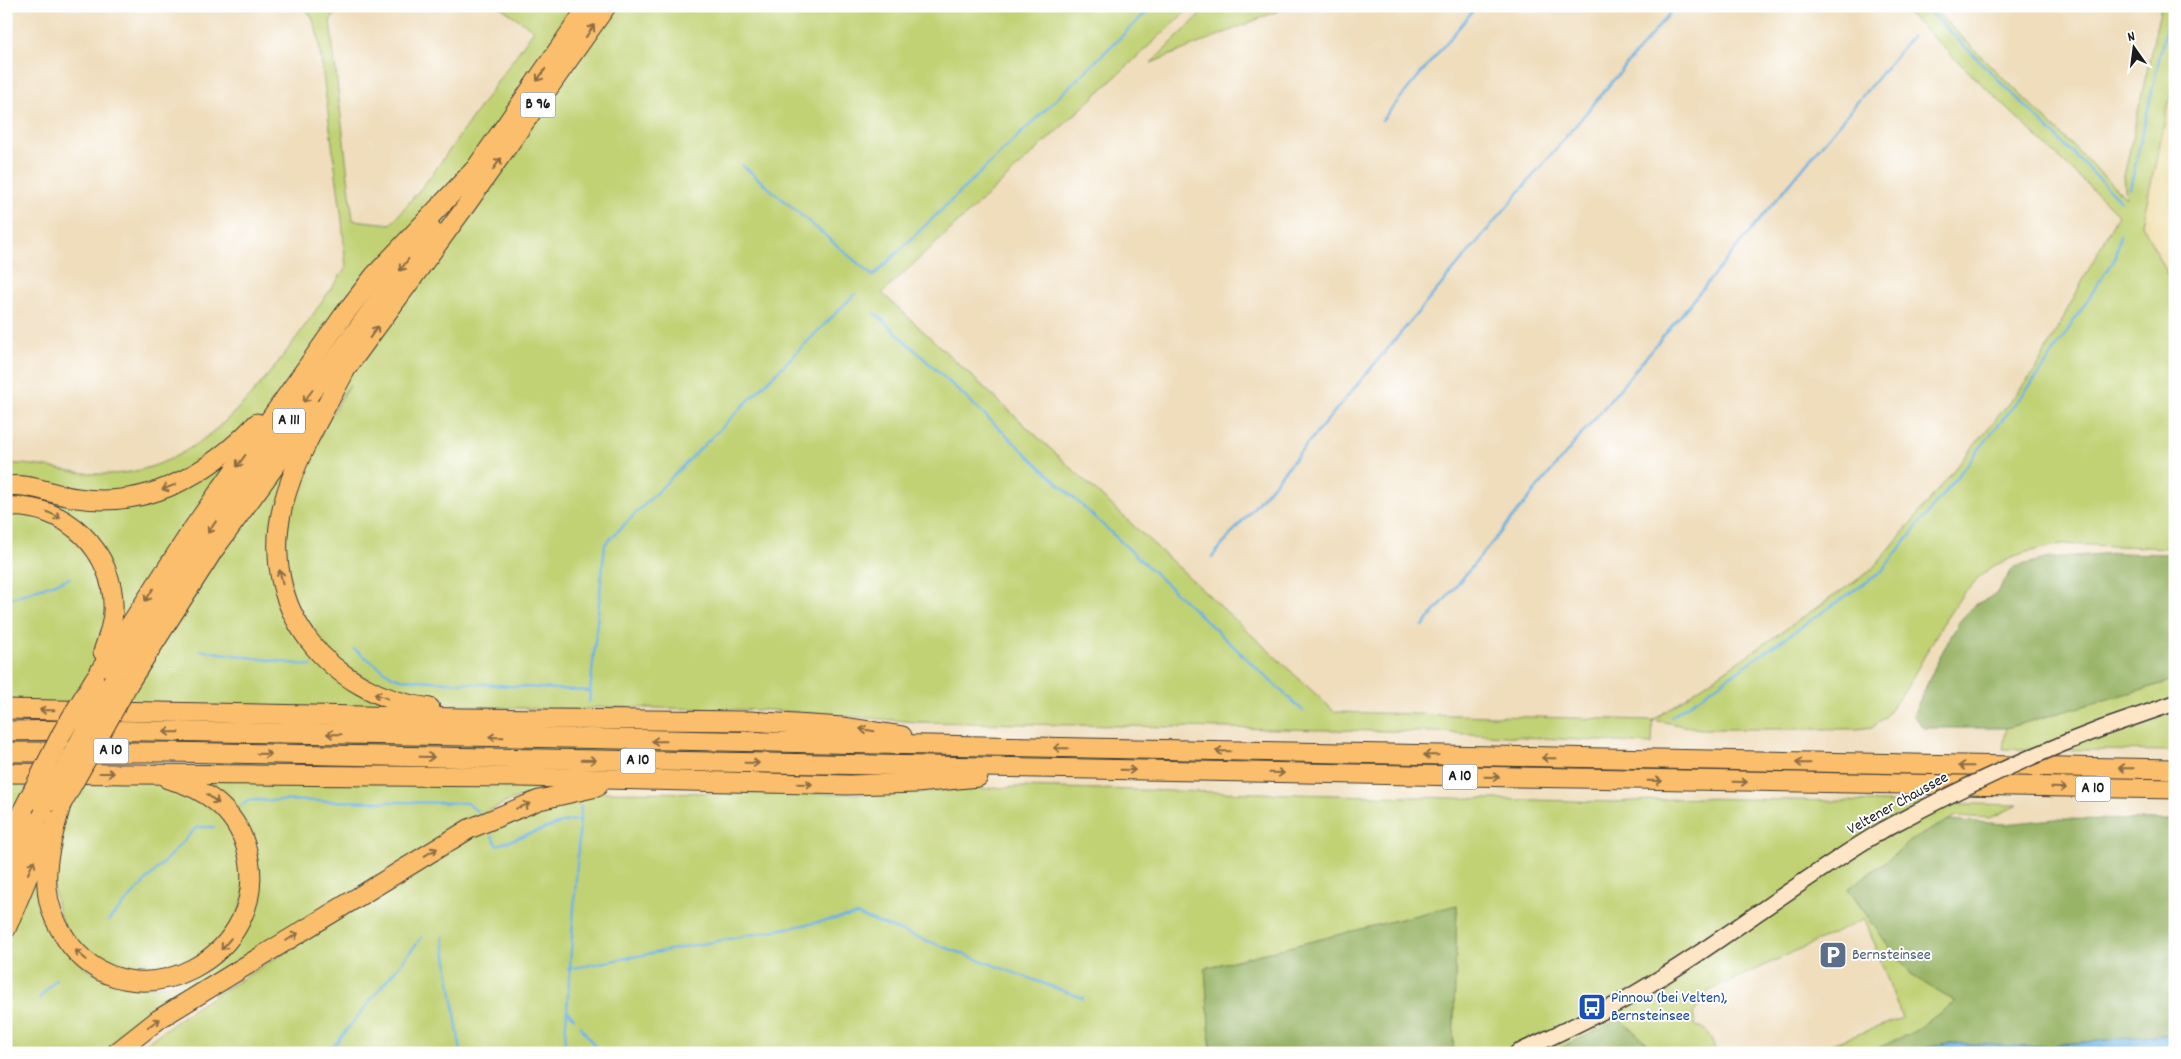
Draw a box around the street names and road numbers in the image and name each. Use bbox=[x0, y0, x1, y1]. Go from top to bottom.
road number: B 96 bbox=[520, 92, 556, 118]
road number: A 111 bbox=[273, 408, 305, 434]
road number: A 10 bbox=[94, 738, 128, 764]
road number: A 10 bbox=[620, 748, 656, 774]
road number: A 10 bbox=[1442, 764, 1478, 790]
street label: Veltener Chaussee bbox=[1843, 767, 1953, 841]
road number: A 10 bbox=[2076, 776, 2110, 802]

